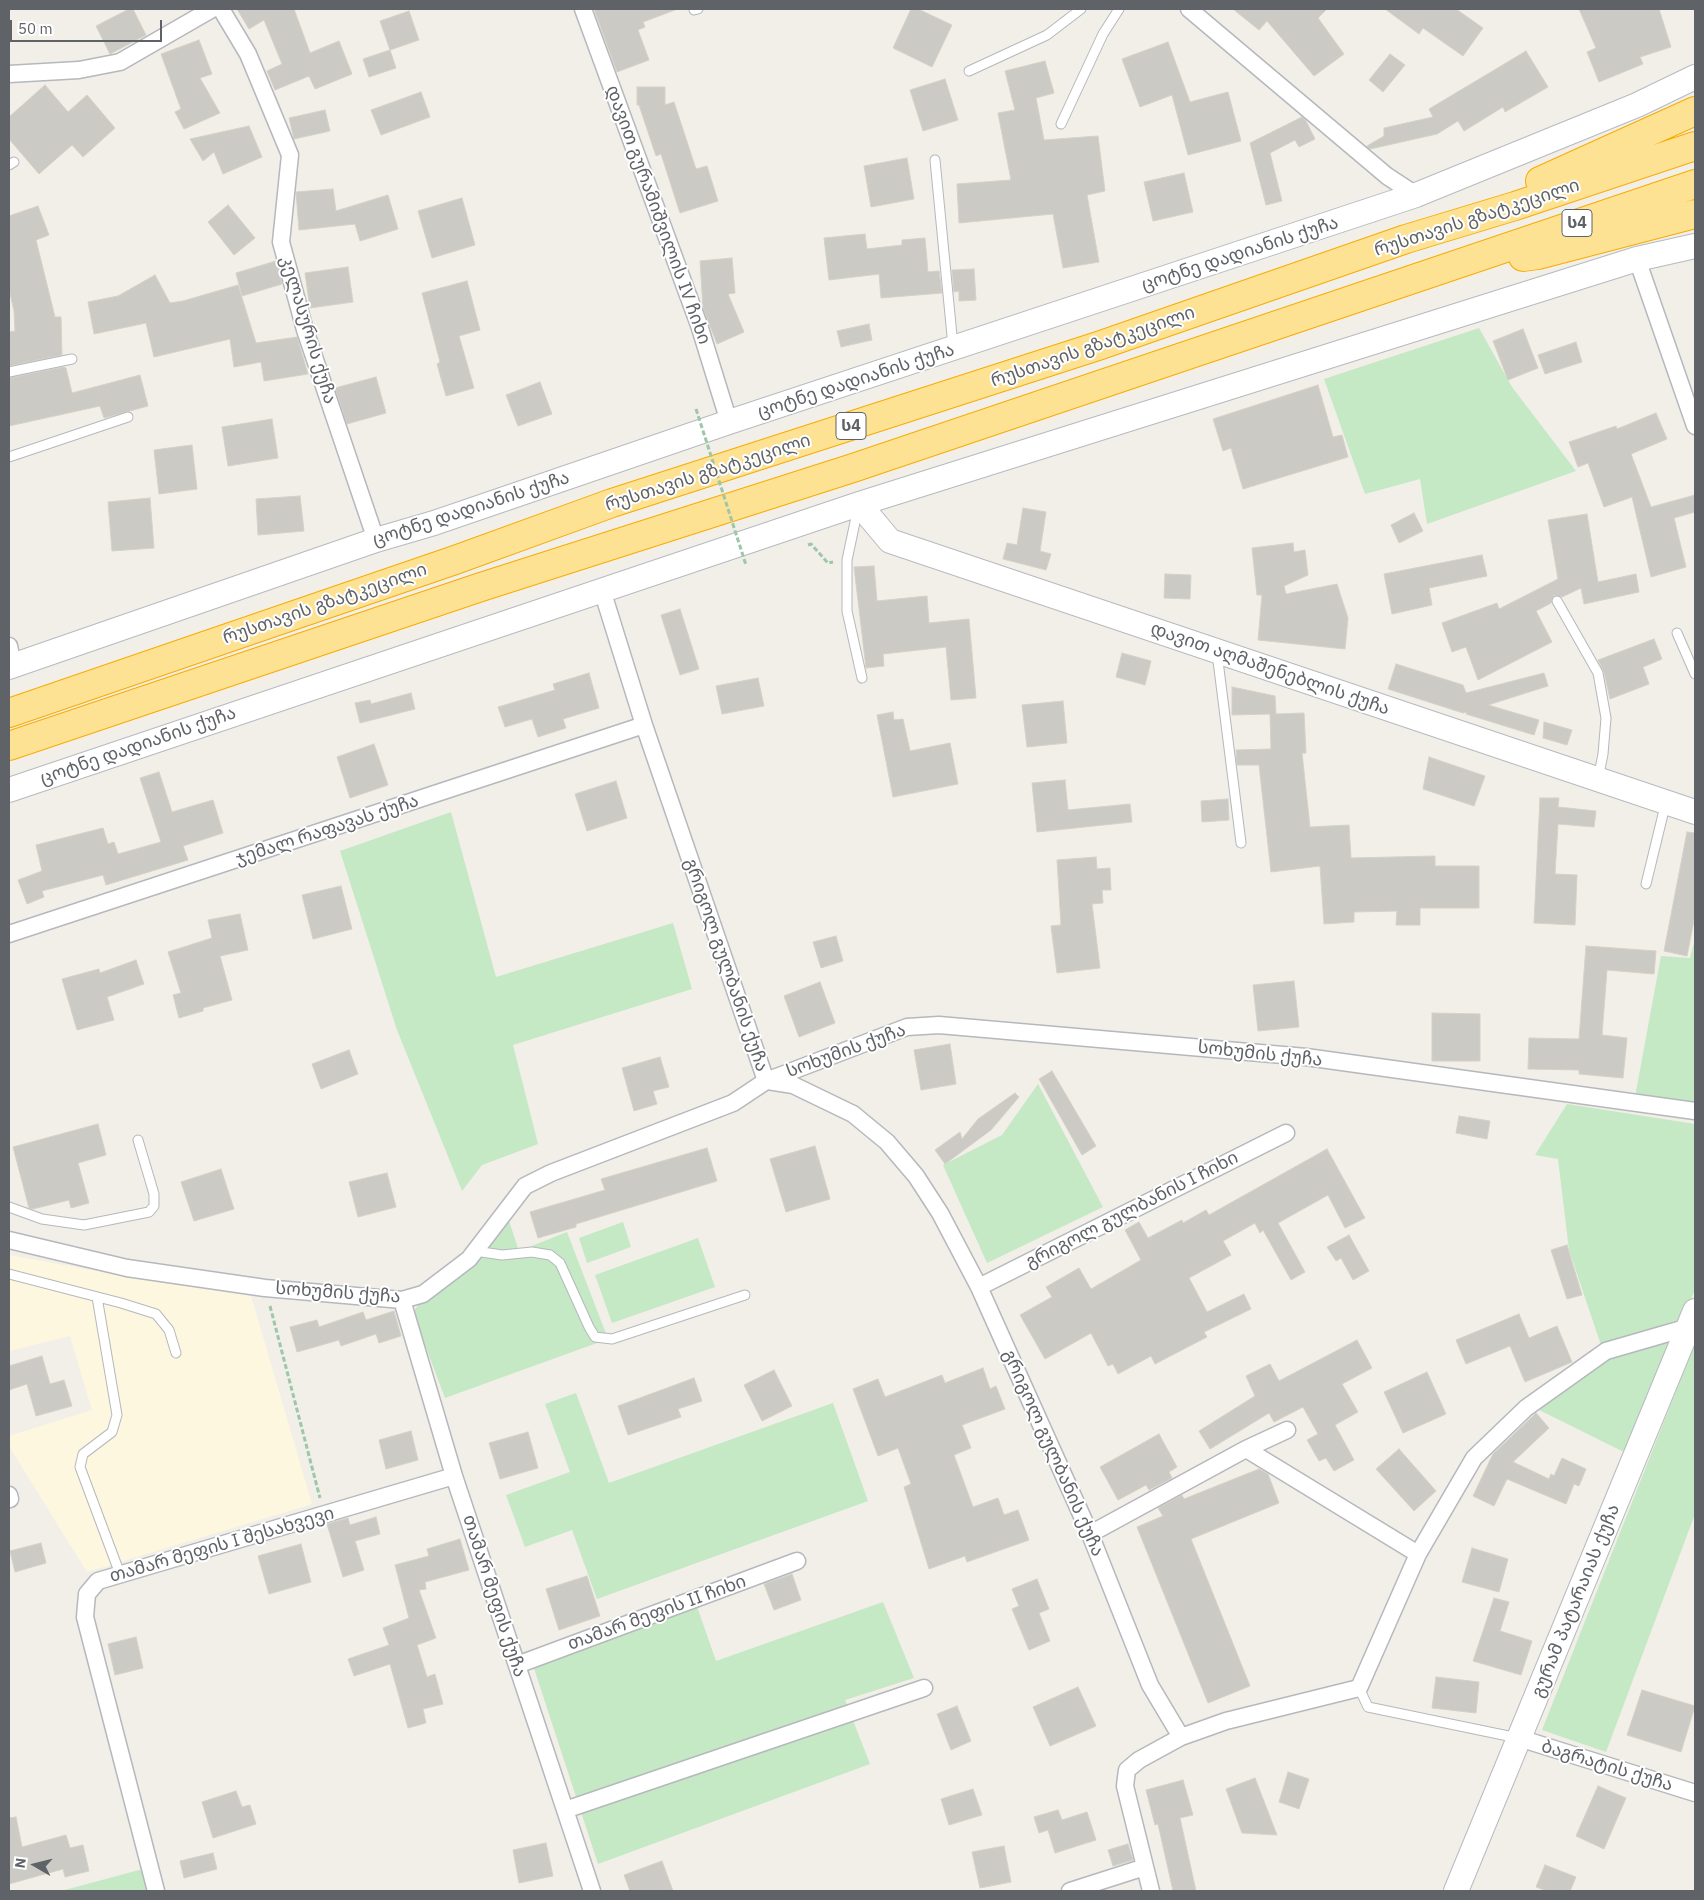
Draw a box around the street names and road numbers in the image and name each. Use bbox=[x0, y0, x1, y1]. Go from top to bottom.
street label: დავით გურამიშვილის IV ჩიხი bbox=[601, 83, 715, 347]
street label: რუსთავის გზატკეცილი bbox=[1372, 175, 1582, 261]
road number: ს4 bbox=[1562, 210, 1592, 237]
street label: ცოტნე დადიანის ქუჩა bbox=[1139, 212, 1341, 296]
street label: კელასურის ქუჩა bbox=[275, 253, 341, 407]
street label: რუსთავის გზატკეცილი bbox=[988, 302, 1198, 392]
street label: ცოტნე დადიანის ქუჩა bbox=[755, 339, 957, 423]
road number: ს4 bbox=[836, 412, 866, 440]
street label: რუსთავის გზატკეცილი bbox=[603, 430, 813, 516]
street label: ცოტნე დადიანის ქუჩა bbox=[370, 467, 572, 551]
street label: რუსთავის გზატკეცილი bbox=[220, 559, 430, 649]
street label: დავით აღმაშენებლის ქუჩა bbox=[1148, 618, 1392, 720]
street label: ცოტნე დადიანის ქუჩა bbox=[37, 702, 239, 790]
street label: ჯემალ რაფავას ქუჩა bbox=[233, 790, 421, 870]
street label: გრიგოლ გულბანის ქუჩა bbox=[679, 856, 773, 1074]
street label: სოხუმის ქუჩა bbox=[783, 1019, 909, 1083]
street label: სოხუმის ქუჩა bbox=[1197, 1037, 1323, 1071]
street label: გრიგოლ გულბანის I ჩიხი bbox=[1022, 1147, 1242, 1273]
street label: სოხუმის ქუჩა bbox=[275, 1278, 401, 1308]
street label: გრიგოლ გულბანის ქუჩა bbox=[998, 1346, 1108, 1560]
street label: გურამ პატარაიას ქუჩა bbox=[1527, 1501, 1625, 1701]
street label: თამარ მეფის I შესახვევი bbox=[107, 1503, 337, 1587]
street label: თამარ მეფის ქუჩა bbox=[458, 1512, 530, 1680]
street label: თამარ მეფის II ჩიხი bbox=[565, 1571, 749, 1655]
street label: ბაგრატის ქუჩა bbox=[1539, 1736, 1675, 1796]

